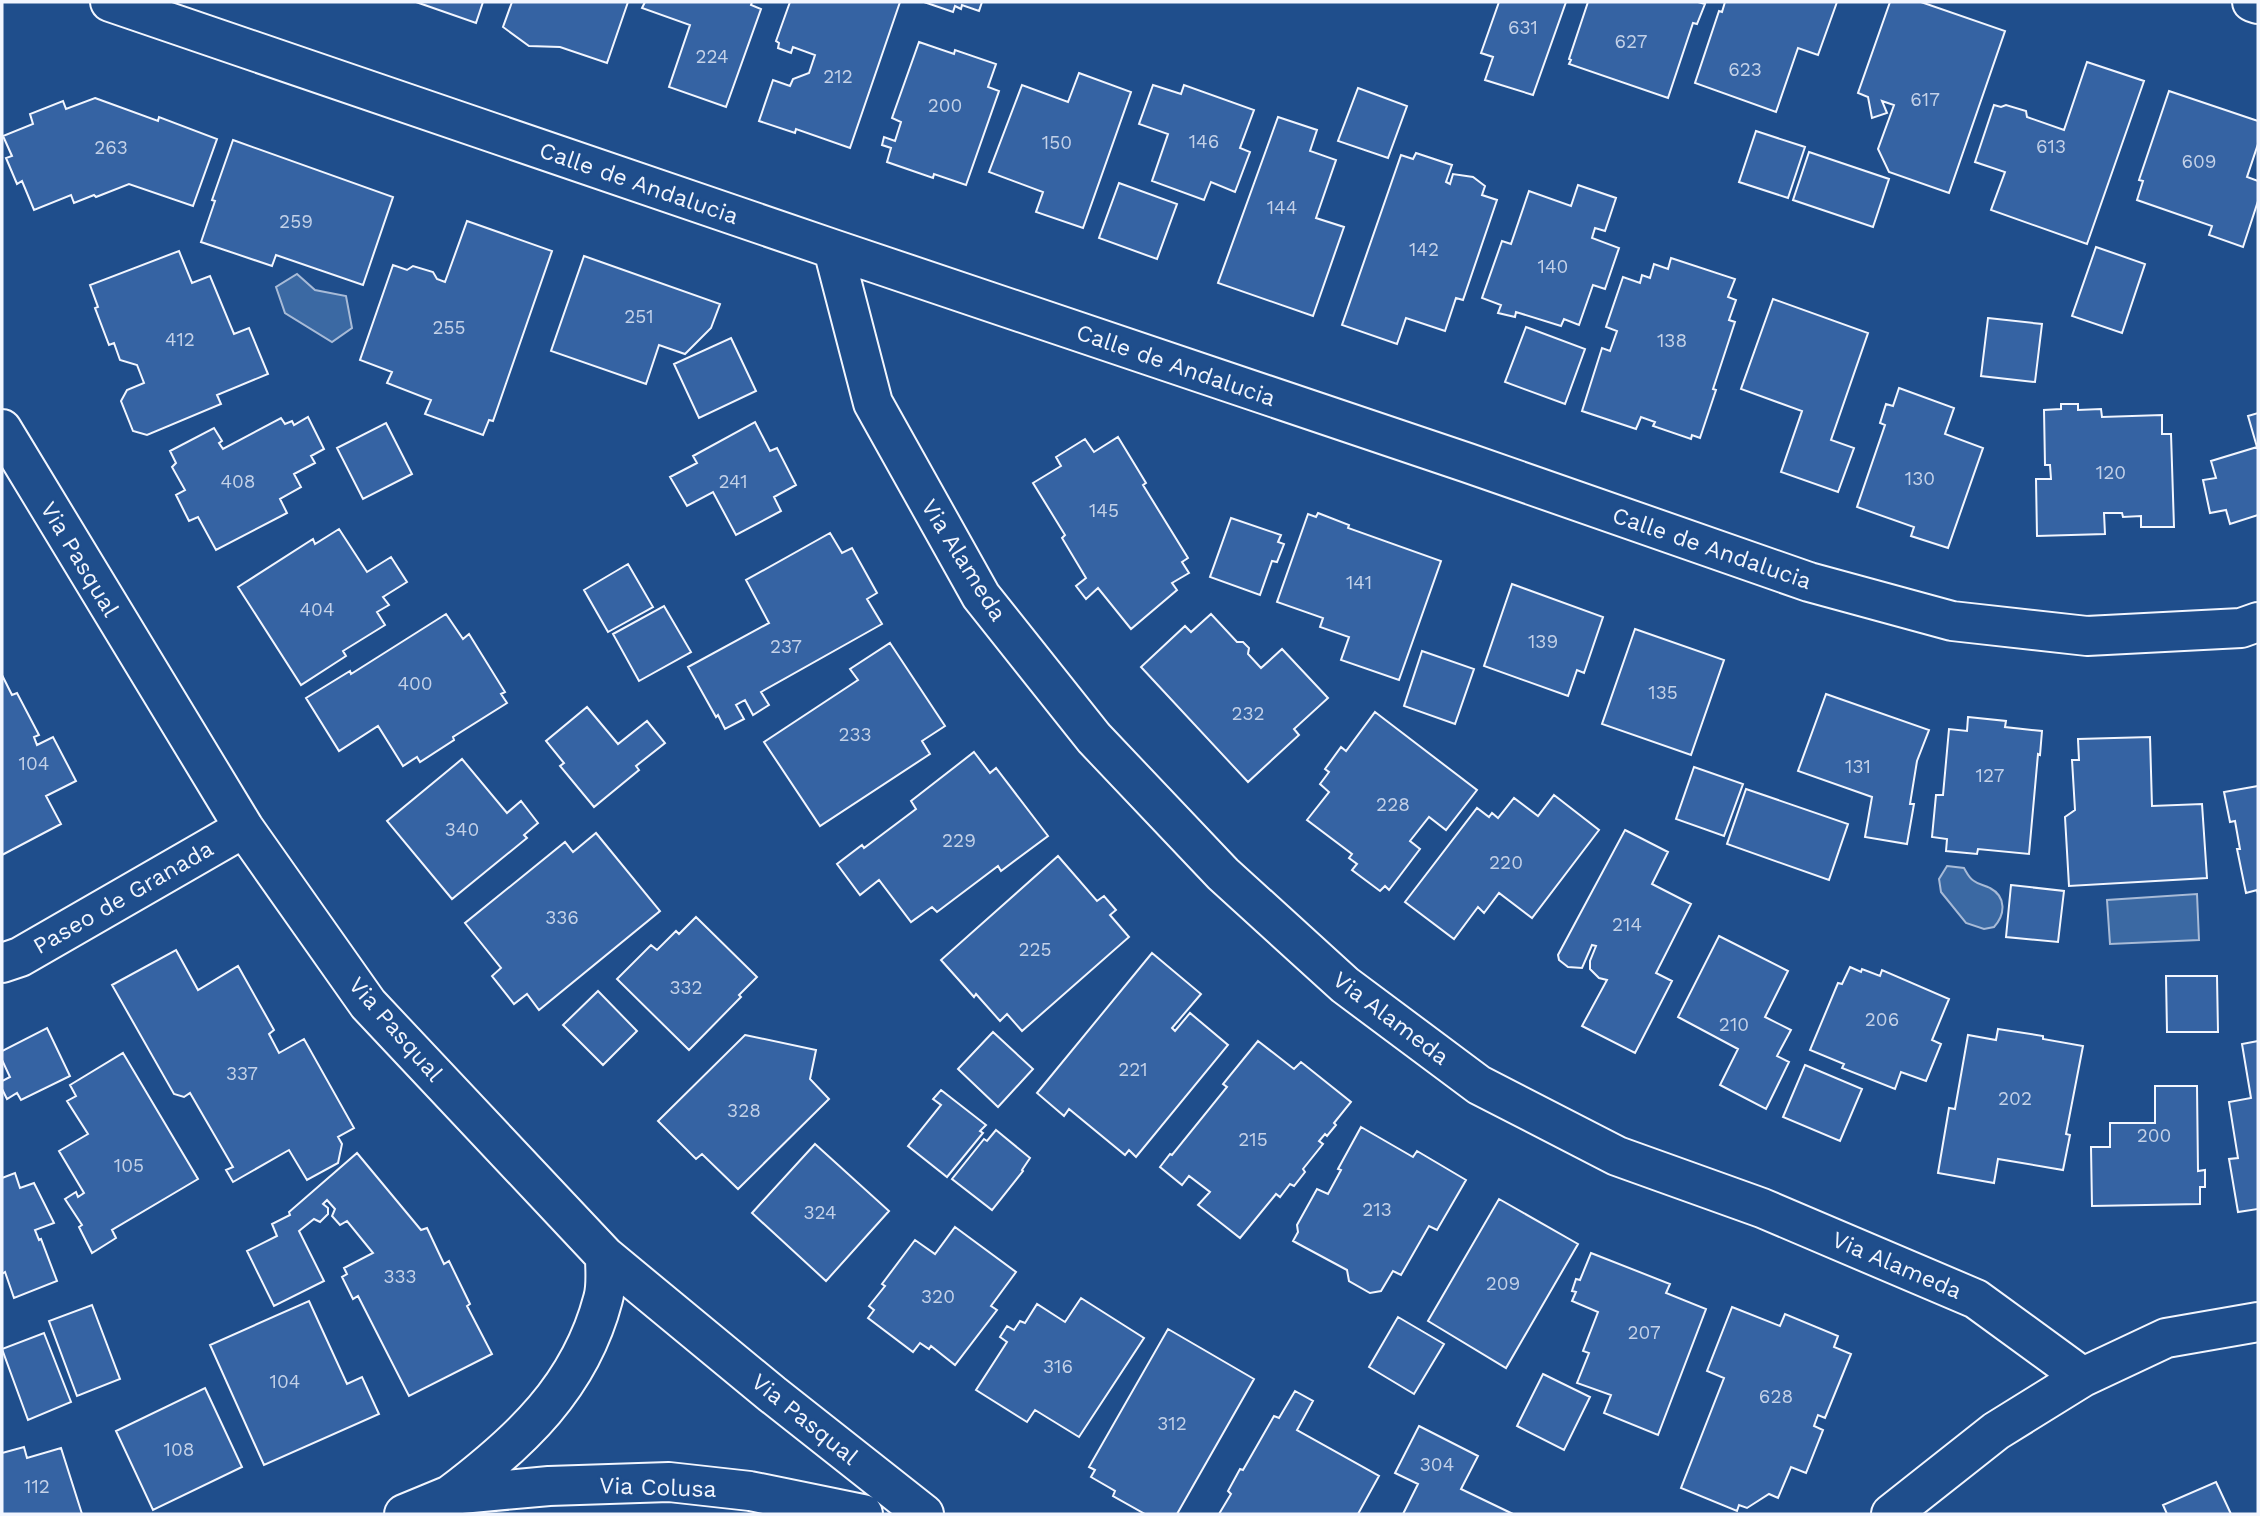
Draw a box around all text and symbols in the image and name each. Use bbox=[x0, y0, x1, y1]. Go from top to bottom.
house number: 631 bbox=[1508, 16, 1538, 39]
house number: 627 bbox=[1615, 30, 1647, 53]
house number: 224 bbox=[695, 45, 729, 68]
house number: 623 bbox=[1728, 58, 1762, 81]
house number: 212 bbox=[823, 65, 853, 88]
house number: 617 bbox=[1910, 88, 1940, 111]
house number: 200 bbox=[928, 94, 962, 117]
house number: 146 bbox=[1189, 130, 1219, 153]
house number: 150 bbox=[1042, 131, 1072, 154]
house number: 613 bbox=[2036, 135, 2066, 158]
house number: 263 bbox=[94, 136, 128, 159]
street label: Calle de Andalucia bbox=[536, 137, 742, 230]
house number: 609 bbox=[2181, 150, 2217, 173]
house number: 144 bbox=[1267, 196, 1297, 219]
house number: 259 bbox=[279, 210, 313, 233]
house number: 142 bbox=[1409, 238, 1439, 261]
house number: 140 bbox=[1538, 255, 1568, 278]
house number: 251 bbox=[624, 305, 654, 328]
house number: 255 bbox=[432, 316, 466, 339]
street label: Calle de Andalucia bbox=[1073, 319, 1279, 412]
house number: 412 bbox=[165, 328, 195, 351]
house number: 138 bbox=[1657, 329, 1687, 352]
house number: 120 bbox=[2096, 461, 2126, 484]
house number: 130 bbox=[1905, 467, 1935, 490]
house number: 408 bbox=[220, 470, 256, 493]
house number: 241 bbox=[718, 470, 748, 493]
street label: Via Alameda bbox=[915, 494, 1012, 626]
street label: Via Pasqual bbox=[35, 497, 124, 622]
house number: 145 bbox=[1089, 499, 1119, 522]
street label: Calle de Andalucia bbox=[1609, 502, 1815, 595]
house number: 141 bbox=[1346, 571, 1372, 594]
house number: 404 bbox=[299, 598, 335, 621]
house number: 139 bbox=[1528, 630, 1558, 653]
house number: 237 bbox=[770, 635, 802, 658]
house number: 400 bbox=[397, 672, 433, 695]
house number: 135 bbox=[1648, 681, 1678, 704]
house number: 232 bbox=[1231, 702, 1265, 725]
house number: 233 bbox=[838, 723, 872, 746]
house number: 104 bbox=[19, 752, 49, 775]
house number: 131 bbox=[1845, 755, 1871, 778]
house number: 127 bbox=[1976, 764, 2004, 787]
house number: 228 bbox=[1376, 793, 1410, 816]
house number: 340 bbox=[445, 818, 479, 841]
house number: 229 bbox=[942, 829, 976, 852]
street label: Paseo de Granada bbox=[29, 835, 218, 960]
house number: 220 bbox=[1489, 851, 1523, 874]
house number: 336 bbox=[545, 906, 579, 929]
house number: 214 bbox=[1612, 913, 1642, 936]
house number: 225 bbox=[1018, 938, 1052, 961]
street label: Via Alameda bbox=[1327, 966, 1454, 1071]
street label: Via Pasqual bbox=[343, 972, 448, 1087]
house number: 332 bbox=[669, 976, 703, 999]
house number: 206 bbox=[1865, 1008, 1899, 1031]
house number: 210 bbox=[1719, 1013, 1749, 1036]
house number: 221 bbox=[1118, 1058, 1148, 1081]
house number: 337 bbox=[226, 1062, 258, 1085]
house number: 202 bbox=[1998, 1087, 2032, 1110]
house number: 328 bbox=[727, 1099, 761, 1122]
house number: 200 bbox=[2137, 1124, 2171, 1147]
house number: 215 bbox=[1238, 1128, 1268, 1151]
house number: 105 bbox=[114, 1154, 144, 1177]
house number: 213 bbox=[1362, 1198, 1392, 1221]
house number: 324 bbox=[803, 1201, 837, 1224]
street label: Via Alameda bbox=[1828, 1226, 1966, 1305]
house number: 333 bbox=[383, 1265, 417, 1288]
house number: 209 bbox=[1486, 1272, 1520, 1295]
house number: 320 bbox=[921, 1285, 955, 1308]
house number: 207 bbox=[1627, 1321, 1661, 1344]
house number: 316 bbox=[1043, 1355, 1073, 1378]
street label: Via Pasqual bbox=[746, 1368, 863, 1471]
house number: 104 bbox=[270, 1370, 300, 1393]
house number: 628 bbox=[1759, 1385, 1793, 1408]
house number: 312 bbox=[1157, 1412, 1187, 1435]
house number: 108 bbox=[164, 1438, 194, 1461]
house number: 304 bbox=[1420, 1453, 1454, 1476]
street label: Via Colusa bbox=[599, 1472, 717, 1503]
house number: 112 bbox=[24, 1475, 50, 1498]

